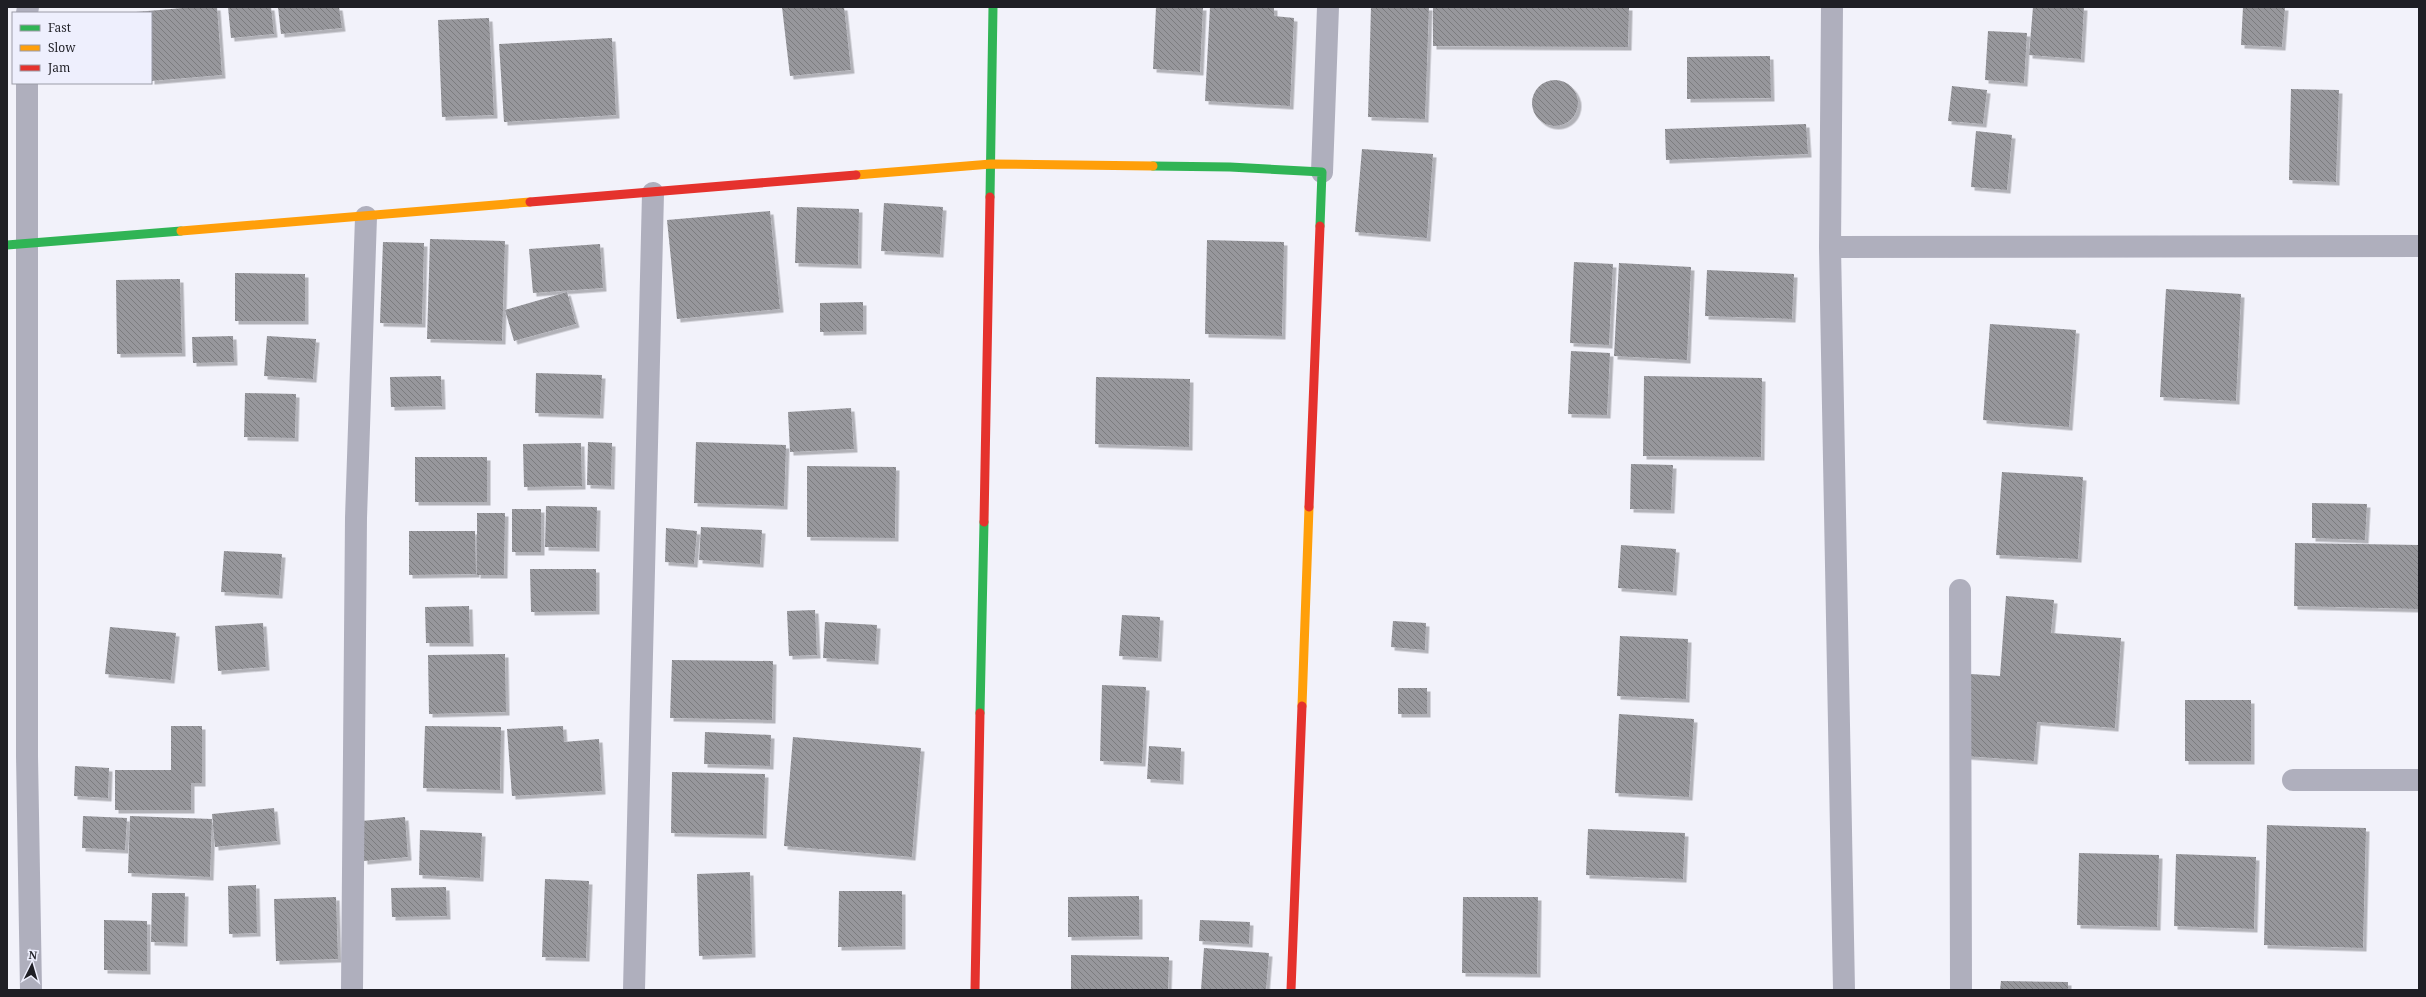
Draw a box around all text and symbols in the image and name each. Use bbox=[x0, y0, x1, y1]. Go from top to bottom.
legend bbox=[12, 12, 152, 84]
text: Fast bbox=[48, 19, 71, 36]
text: Slow bbox=[48, 39, 76, 56]
text: Jam bbox=[47, 59, 70, 76]
north arrow bbox=[12, 945, 52, 985]
text: N bbox=[28, 947, 38, 962]

